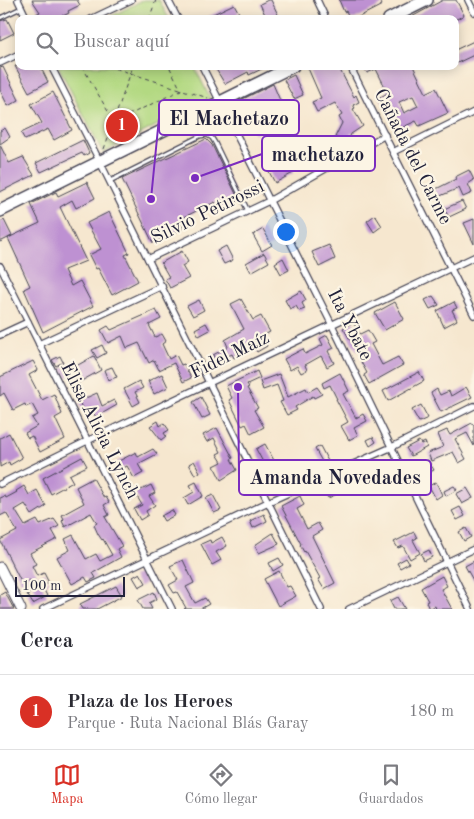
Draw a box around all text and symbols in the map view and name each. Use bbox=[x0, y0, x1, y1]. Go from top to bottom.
search box bbox=[15, 15, 459, 70]
icon: search bbox=[33, 29, 61, 57]
text: Buscar aquí bbox=[73, 33, 169, 52]
street label: Cañada del Carme bbox=[370, 86, 454, 228]
callout: El Machetazo bbox=[159, 100, 299, 135]
pin: 1 bbox=[106, 107, 138, 145]
text: El Machetazo bbox=[169, 110, 289, 130]
callout: machetazo bbox=[262, 136, 375, 171]
text: machetazo bbox=[272, 146, 364, 166]
street label: Silvio Petirossi bbox=[148, 177, 268, 249]
your location bbox=[273, 219, 299, 245]
street label: Ita Ybate bbox=[323, 286, 375, 364]
street label: Fidel Maíz bbox=[187, 329, 273, 383]
street label: Elisa Alicia Lynch bbox=[56, 359, 142, 503]
callout: Amanda Novedades bbox=[239, 460, 431, 495]
text: Amanda Novedades bbox=[249, 469, 421, 489]
scale bar bbox=[15, 574, 125, 597]
text: 100 m bbox=[22, 579, 61, 593]
text: Cerca bbox=[20, 631, 73, 652]
text: Plaza de los Heroes bbox=[67, 693, 233, 712]
text: 1 bbox=[31, 704, 41, 720]
text: 180 m bbox=[409, 704, 454, 720]
text: Parque · Ruta Nacional Blás Garay bbox=[67, 716, 309, 732]
tab: Mapa bbox=[51, 761, 83, 808]
tab: Cómo llegar bbox=[185, 761, 257, 808]
tab: Guardados bbox=[359, 761, 423, 808]

